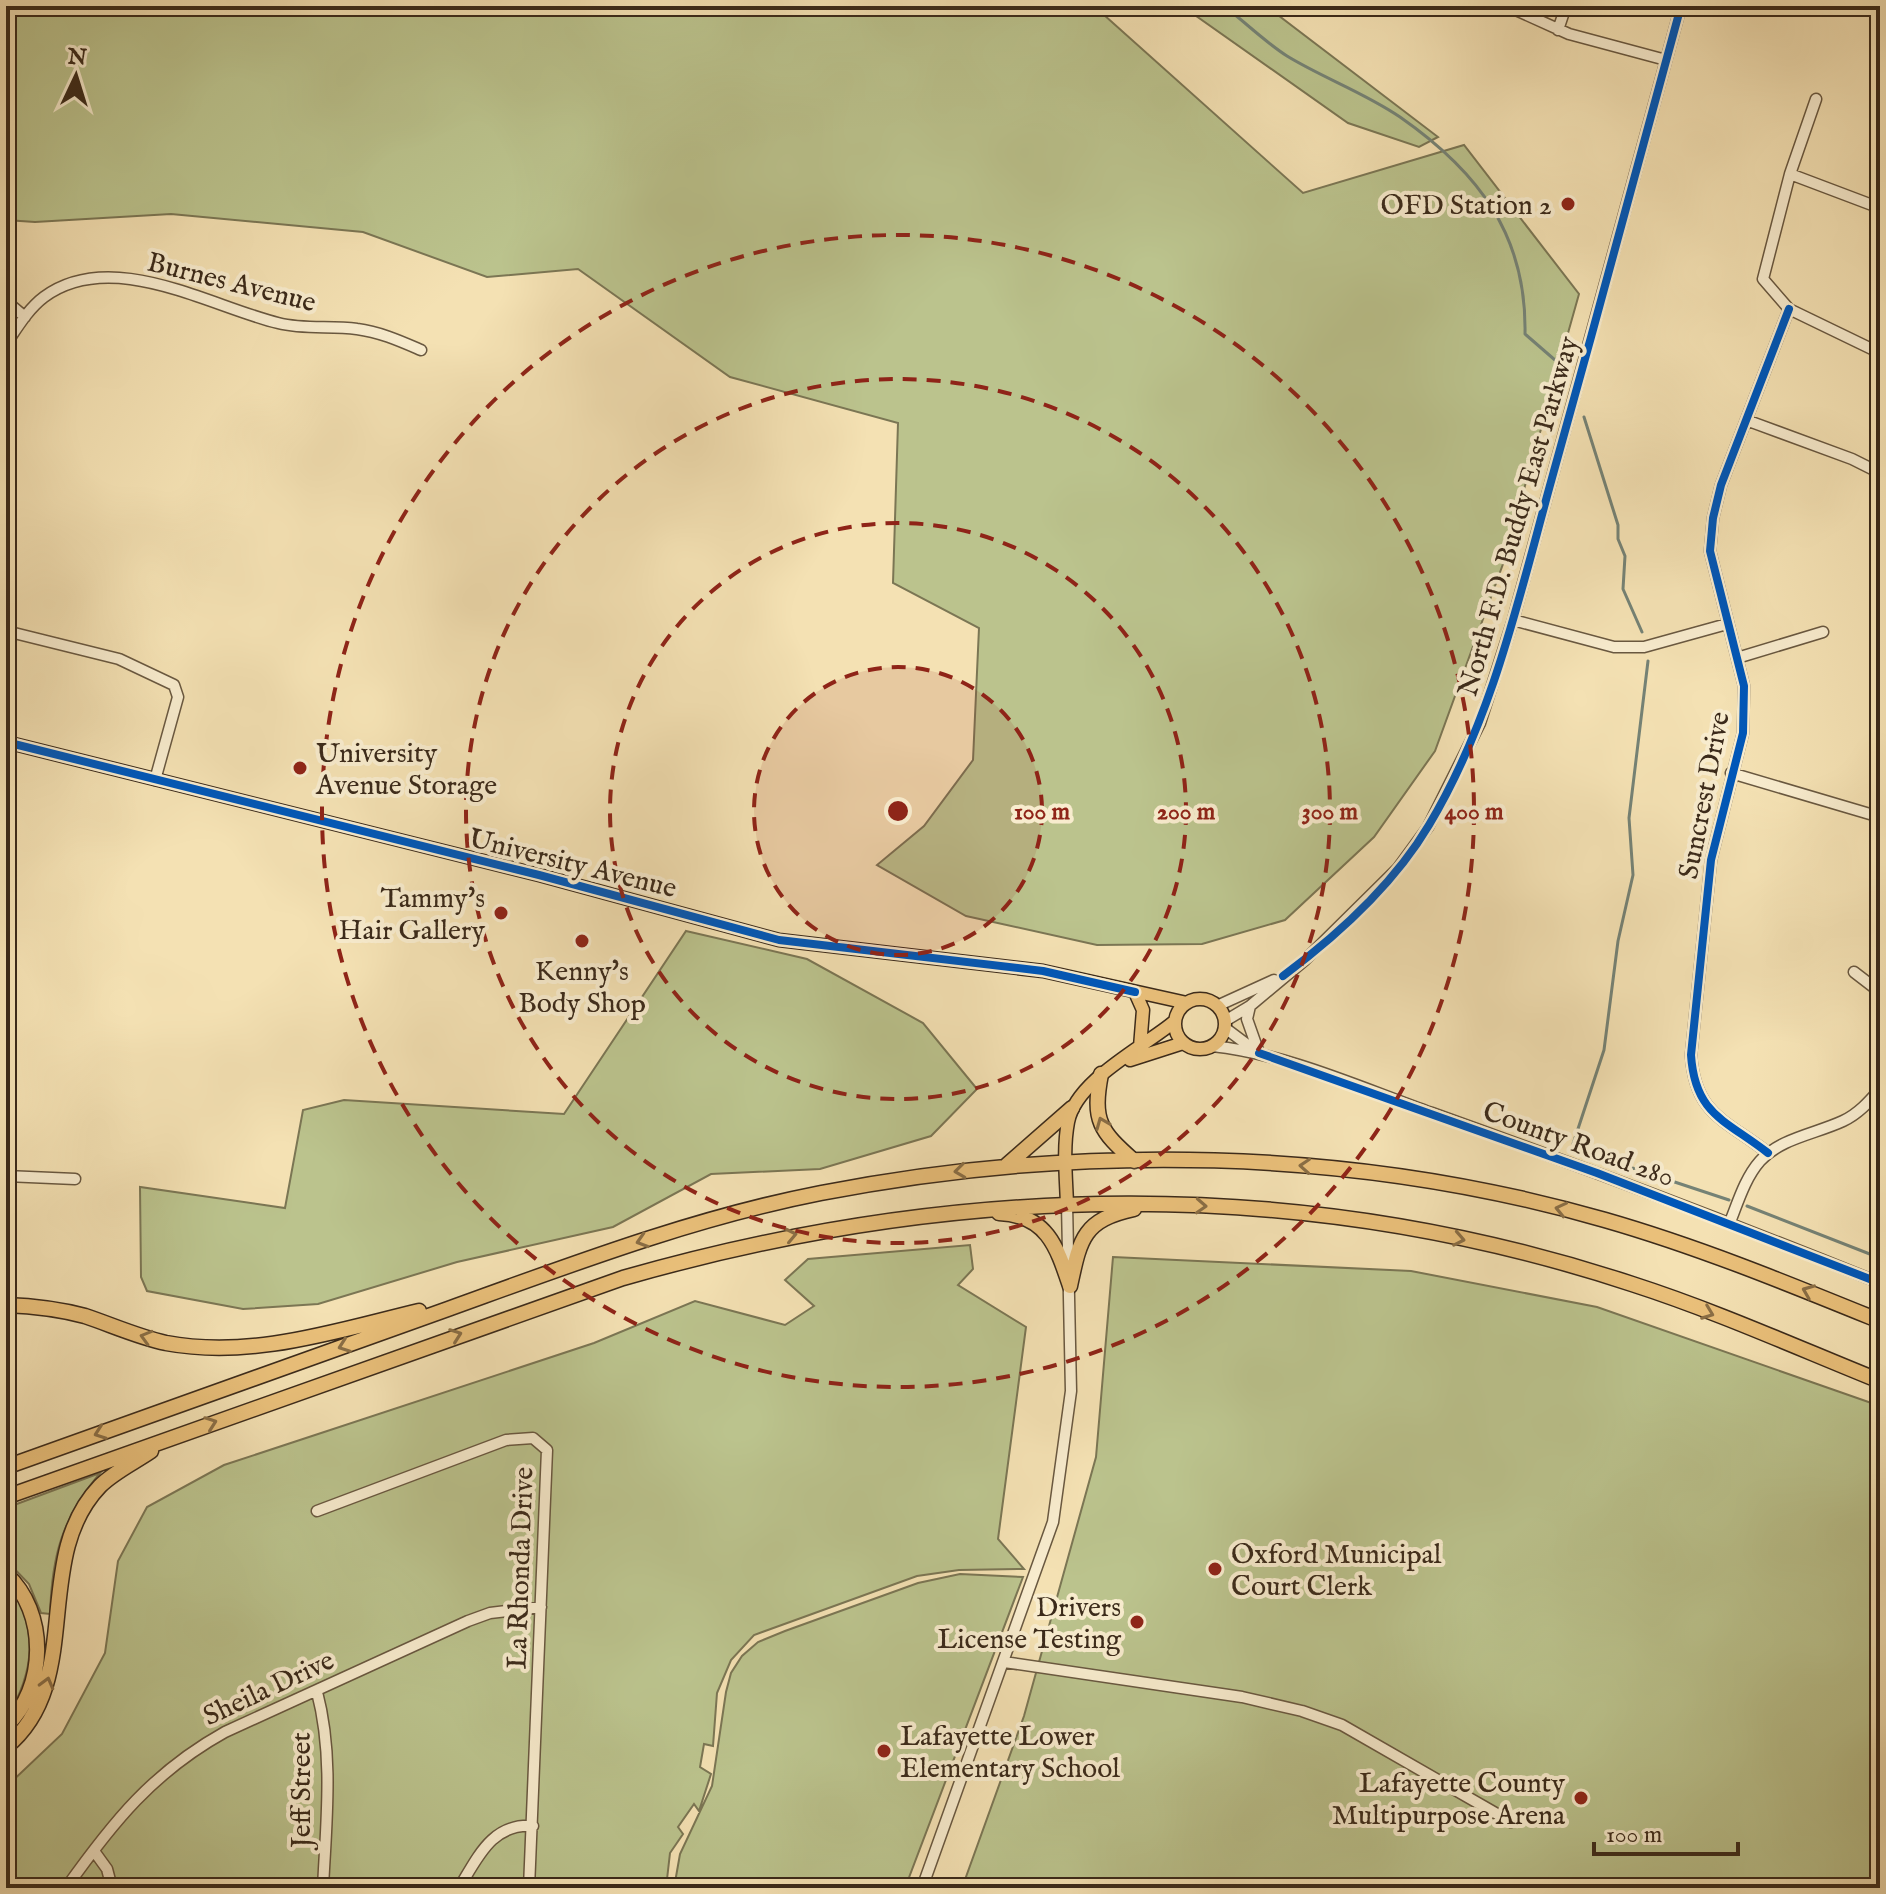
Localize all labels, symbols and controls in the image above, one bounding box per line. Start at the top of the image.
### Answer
north arrow [36,36,116,116]
text: N [66,43,88,73]
place label: OFD Station 2 [1381,189,1552,224]
marker: OFD Station 2 [1559,195,1577,213]
street label: Burnes Avenue [143,246,320,321]
street label: North F.D. Buddy East Parkway [1451,333,1588,701]
street label: Suncrest Drive [1672,709,1739,882]
place label: University Avenue Storage [315,737,497,804]
marker: University Avenue Storage [291,759,309,777]
centre of rings [884,797,912,825]
text: 100 m [1014,797,1071,828]
text: 200 m [1157,797,1216,828]
text: 300 m [1302,797,1359,828]
text: 400 m [1444,797,1504,828]
street label: University Avenue [465,822,680,907]
place label: Tammy's Hair Gallery [338,882,485,949]
marker: Tammy's Hair Gallery [492,904,510,922]
marker: Kenny's Body Shop [573,932,591,950]
place label: Kenny's Body Shop [518,955,646,1022]
street label: County Road 280 [1478,1095,1679,1196]
one-way arrow [1095,1117,1112,1131]
one-way arrow [1298,1158,1311,1175]
one-way arrow [953,1162,967,1179]
one-way arrow [1195,1197,1208,1214]
one-way arrow [1555,1202,1569,1219]
one-way arrow [784,1227,798,1244]
one-way arrow [1452,1229,1466,1246]
one-way arrow [636,1231,650,1247]
one-way arrow [1802,1284,1816,1301]
one-way arrow [1700,1303,1714,1320]
one-way arrow [448,1328,462,1345]
one-way arrow [140,1330,154,1346]
one-way arrow [338,1336,352,1352]
one-way arrow [203,1416,217,1433]
one-way arrow [93,1424,107,1440]
street label: La Rhonda Drive [500,1466,543,1670]
place label: Oxford Municipal Court Clerk [1231,1538,1442,1605]
marker: Oxford Municipal Court Clerk [1206,1560,1224,1578]
place label: Drivers License Testing [937,1591,1122,1658]
marker: Drivers License Testing [1128,1613,1146,1631]
street label: Sheila Drive [198,1644,340,1735]
one-way arrow [38,1676,54,1690]
place label: Lafayette Lower Elementary School [900,1720,1120,1787]
street label: Jeff Street [285,1732,320,1851]
marker: Lafayette Lower Elementary School [875,1742,893,1760]
place label: Lafayette County Multipurpose Arena [1332,1767,1566,1834]
marker: Lafayette County Multipurpose Arena [1572,1789,1590,1807]
scale bar [1594,1806,1738,1856]
text: 100 m [1606,1820,1662,1851]

